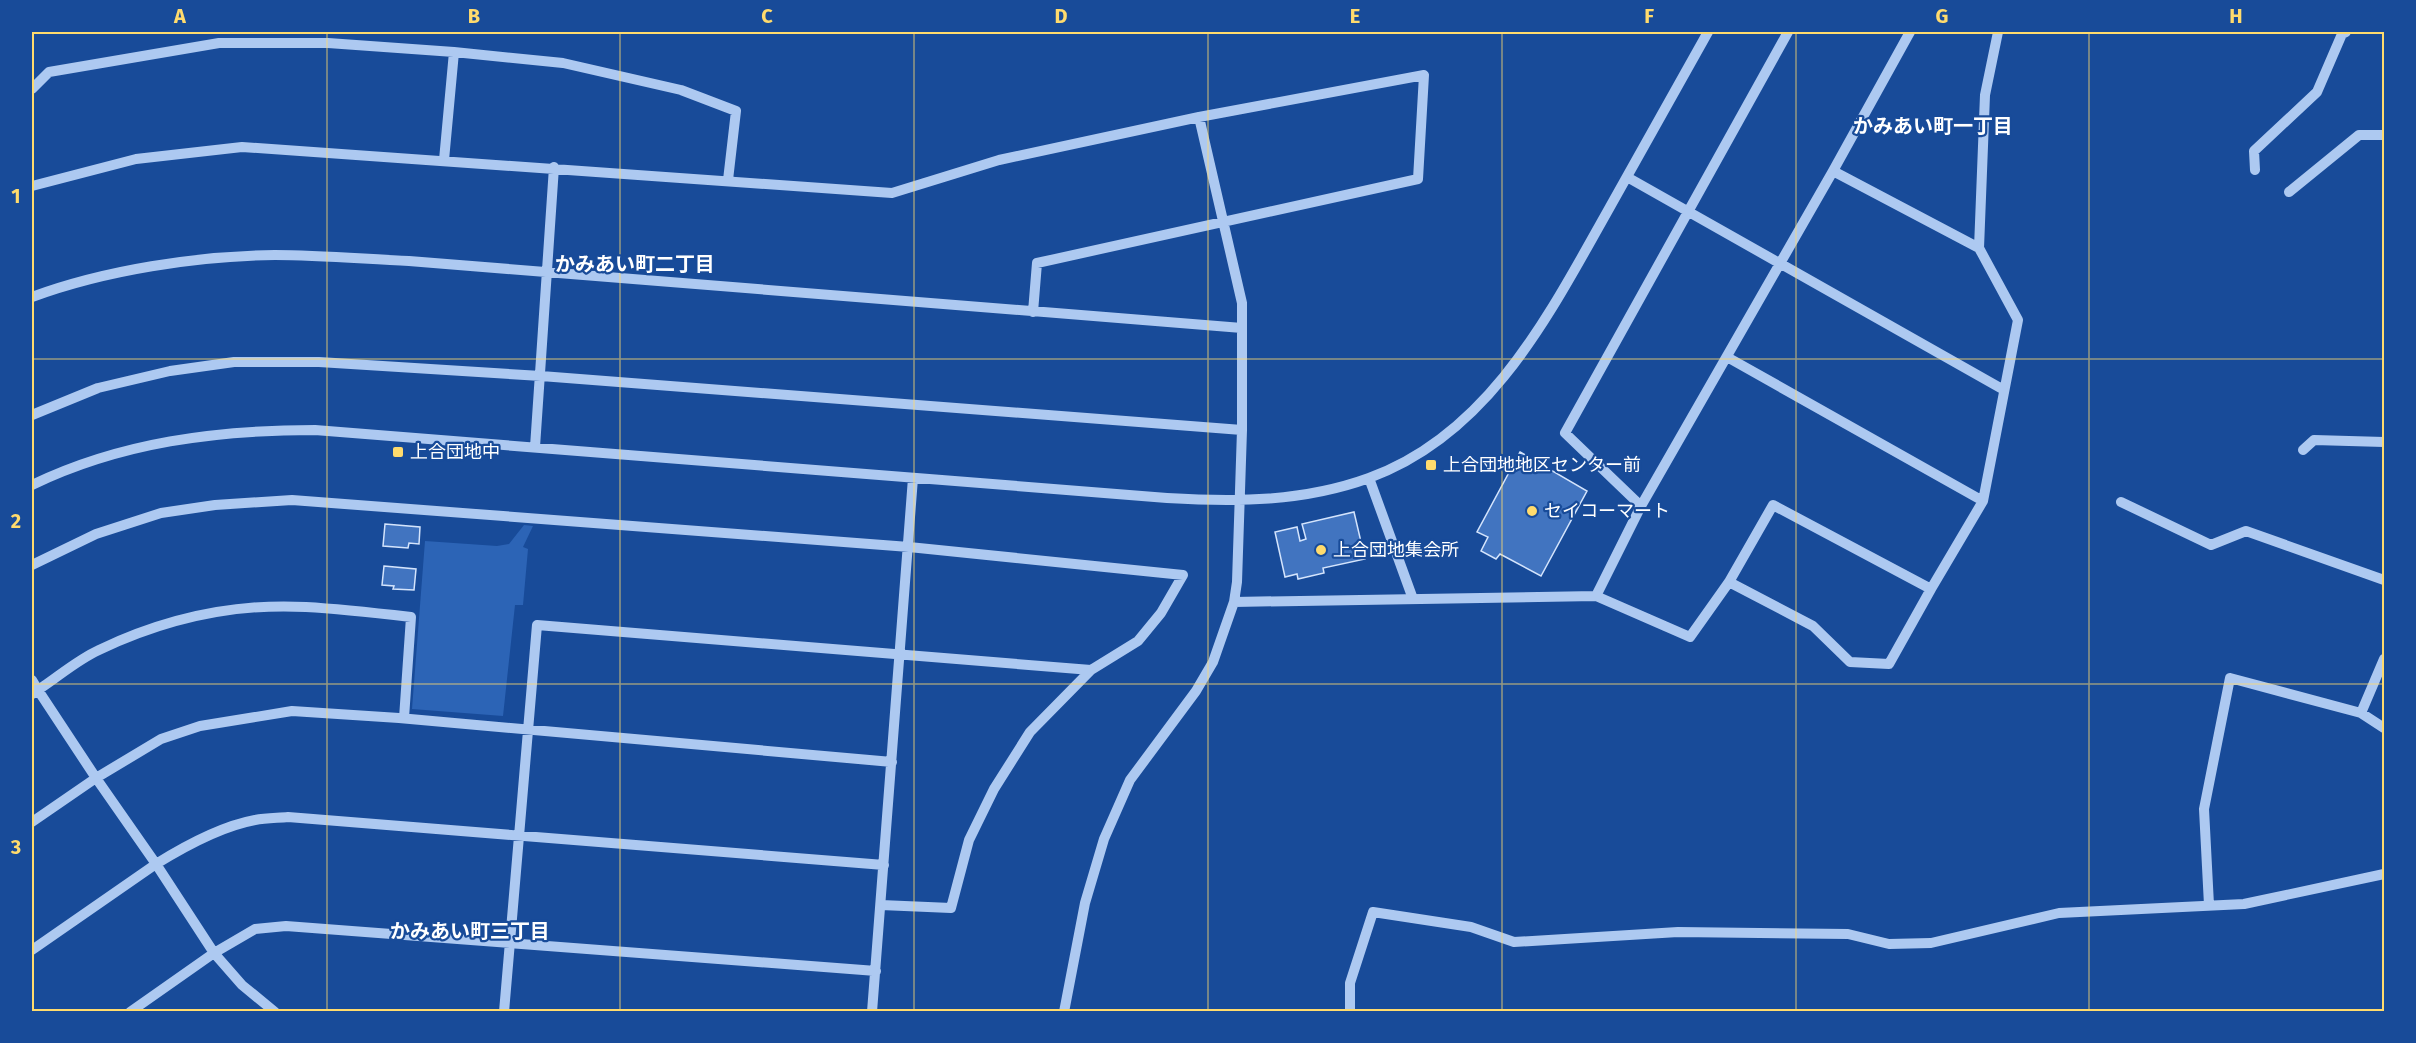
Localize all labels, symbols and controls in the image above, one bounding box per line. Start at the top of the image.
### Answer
text: A [173,4,187,28]
text: B [468,4,480,28]
text: C [761,4,773,28]
text: D [1054,4,1068,28]
text: E [1350,4,1360,28]
text: F [1644,4,1654,28]
text: G [1936,4,1948,28]
text: H [2229,4,2243,28]
district label: かみあい町一丁目 [1853,114,2013,138]
text: 1 [11,184,21,208]
district label: かみあい町二丁目 [555,252,715,276]
place label: 上合団地中 [410,441,500,463]
marker: 上合団地中 [391,445,405,459]
place label: 上合団地地区センター前 [1443,454,1641,476]
marker: 上合団地地区センター前 [1424,458,1438,472]
place label: セイコーマート [1544,500,1670,522]
marker: セイコーマート [1525,504,1539,518]
text: 2 [11,509,21,533]
place label: 上合団地集会所 [1333,539,1459,561]
marker: 上合団地集会所 [1314,543,1328,557]
text: 3 [10,835,21,859]
district label: かみあい町三丁目 [390,919,550,943]

